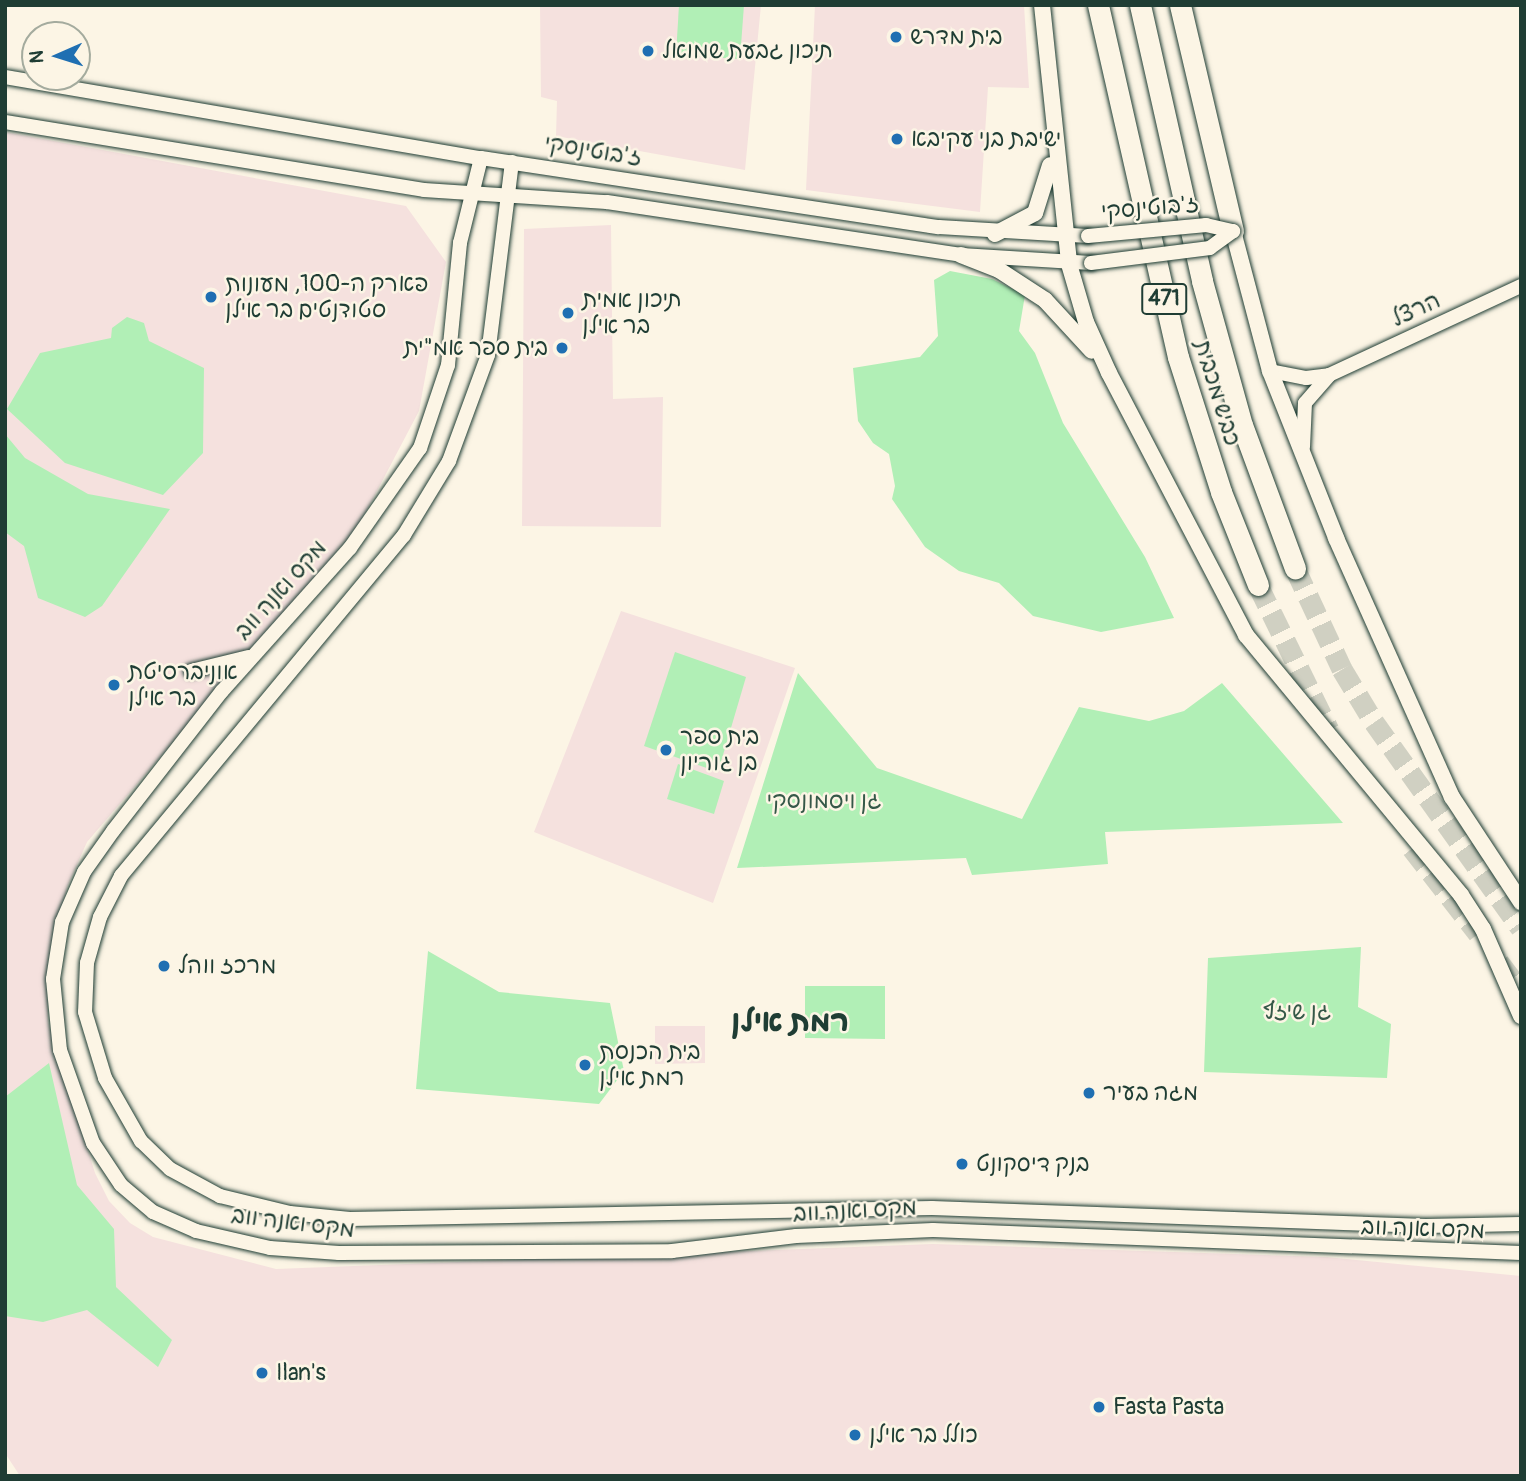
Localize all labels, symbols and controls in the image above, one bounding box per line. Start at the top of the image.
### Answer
north arrow [21,21,91,91]
place label: בית מדרש [910,23,1003,51]
marker: בית מדרש [888,29,904,45]
place label: תיכון גבעת שמואל [662,37,833,65]
marker: תיכון גבעת שמואל [640,43,656,59]
text: N [25,50,49,64]
place label: ישיבת בני עקיבא [911,125,1061,153]
street label: ז'בוטינסקי [542,130,644,172]
marker: ישיבת בני עקיבא [889,131,905,147]
street label: ז'בוטינסקי [1100,190,1200,226]
place label: פארק ה-100, מעונות סטודנטים בר אילן [225,270,428,324]
road number: 471 [1141,282,1187,316]
place label: תיכון אמית בר אילן [582,286,682,340]
street label: הרצל [1387,287,1445,333]
marker: פארק ה-100, מעונות סטודנטים בר אילן [203,289,219,305]
marker: תיכון אמית בר אילן [560,305,576,321]
place label: בית ספר אמ"ית [404,334,548,362]
street label: כביש מכבית [1188,337,1246,449]
marker: בית ספר אמ"ית [554,340,570,356]
street label: מקס ואנה ווב [229,535,333,645]
place label: אוניברסיטת בר אילן [128,658,238,712]
marker: אוניברסיטת בר אילן [106,677,122,693]
place label: בית ספר בן גוריון [680,723,759,777]
marker: בית ספר בן גוריון [658,742,674,758]
park label: גן ויסמונסקי [767,787,881,815]
place label: מרכז ווהל [178,952,276,980]
marker: מרכז ווהל [156,958,172,974]
park label: גן שיזף [1263,998,1331,1026]
district label: רמת אילן [731,1004,849,1040]
place label: בית הכנסת רמת אילן [599,1038,700,1092]
marker: בית הכנסת רמת אילן [577,1057,593,1073]
place label: מגה בעיר [1103,1079,1198,1107]
marker: מגה בעיר [1081,1085,1097,1101]
place label: בנק דיסקונט [976,1150,1090,1178]
marker: בנק דיסקונט [954,1156,970,1172]
street label: מקס ואנה ווב [792,1194,918,1228]
street label: מקס ואנה ווב [230,1202,356,1244]
street label: מקס ואנה ווב [1361,1213,1485,1245]
place label: Ilan's [276,1359,326,1387]
marker: Ilan's [254,1365,270,1381]
place label: Fasta Pasta [1113,1393,1224,1421]
marker: Fasta Pasta [1091,1399,1107,1415]
place label: כולל בר אילן [869,1421,978,1449]
marker: כולל בר אילן [847,1427,863,1443]

